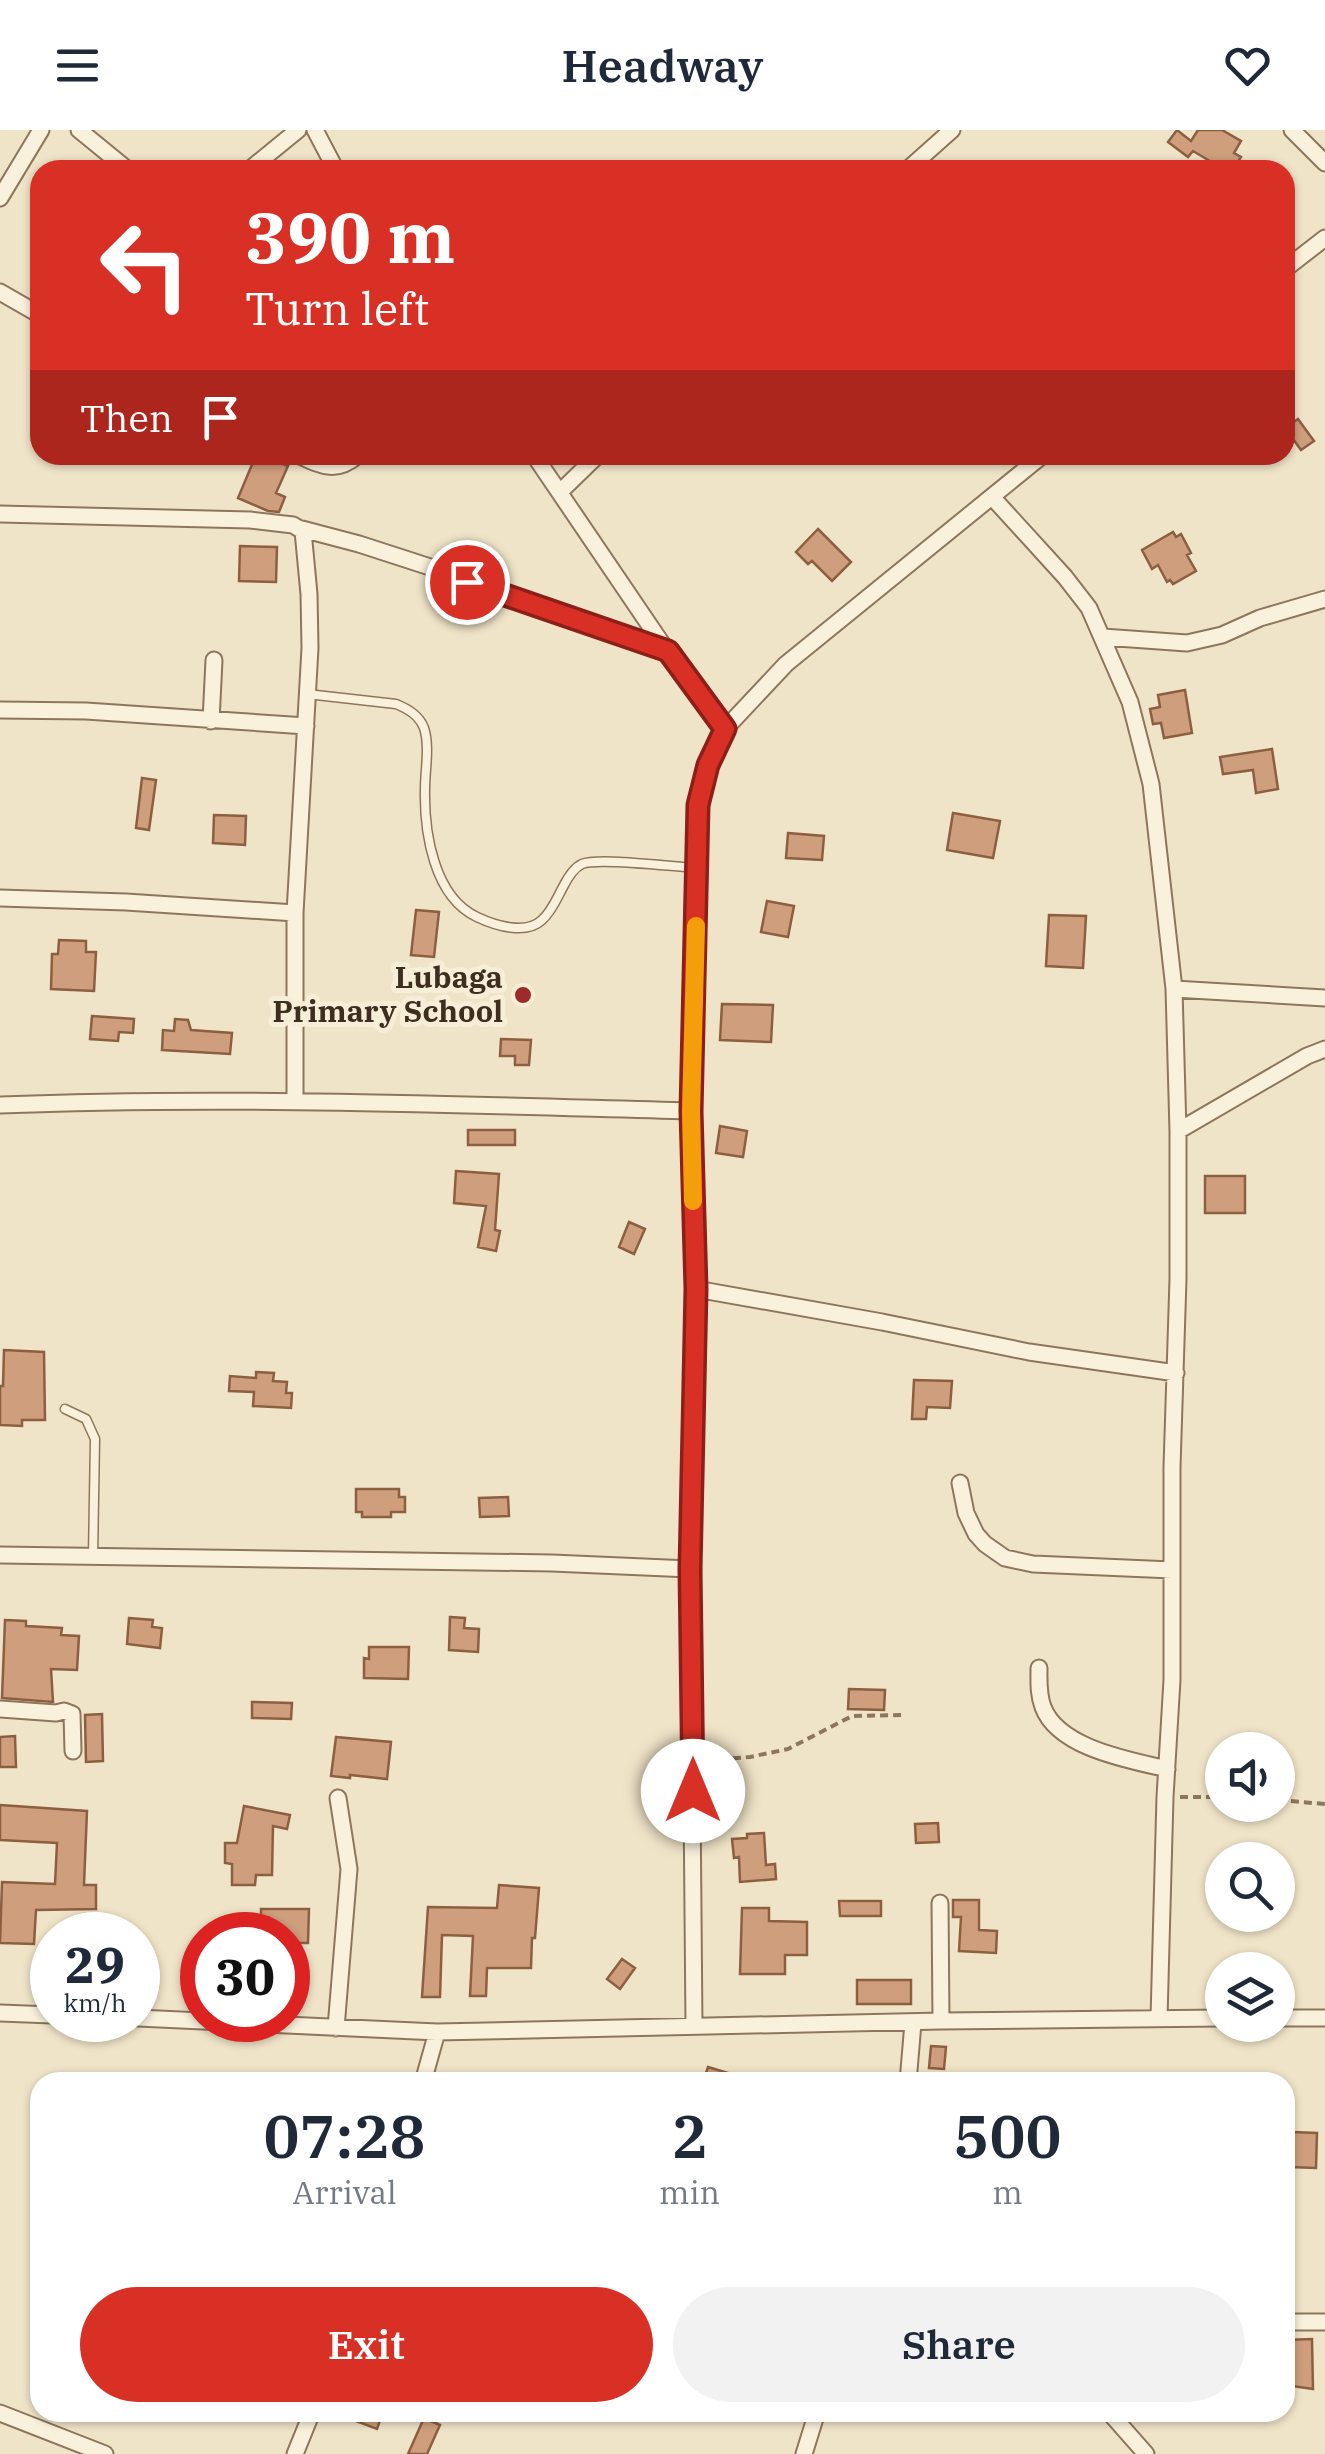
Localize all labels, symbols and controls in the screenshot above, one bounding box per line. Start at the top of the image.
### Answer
text: Headway [562,36,763,94]
icon: menu [50,38,105,93]
icon: heart [1220,38,1275,93]
text: 390 m [245,191,455,282]
icon: left [80,200,210,330]
text: Turn left [245,279,429,337]
icon: arrive [193,390,248,445]
text: Then [80,393,173,442]
pin [425,540,510,625]
icon: arrive [440,555,495,610]
place label: Lubaga Primary School [273,957,503,1030]
marker: Lubaga Primary School [512,984,534,1006]
map controls [1205,1732,1295,2042]
button: sound [1205,1732,1295,1822]
position arrow [641,1739,745,1843]
button: search [1205,1842,1295,1932]
speed limit sign: 30 [180,1912,310,2042]
text: 29 [65,1932,125,1997]
button: layers [1205,1952,1295,2042]
text: km/h [63,1986,127,2019]
text: 07:28 [264,2096,425,2175]
text: 2 [671,2096,707,2175]
text: 500 [953,2096,1061,2175]
text: Arrival [292,2171,397,2213]
text: min [659,2171,720,2213]
text: m [992,2171,1023,2213]
button: Exit [80,2287,653,2402]
button: Share [673,2287,1245,2402]

